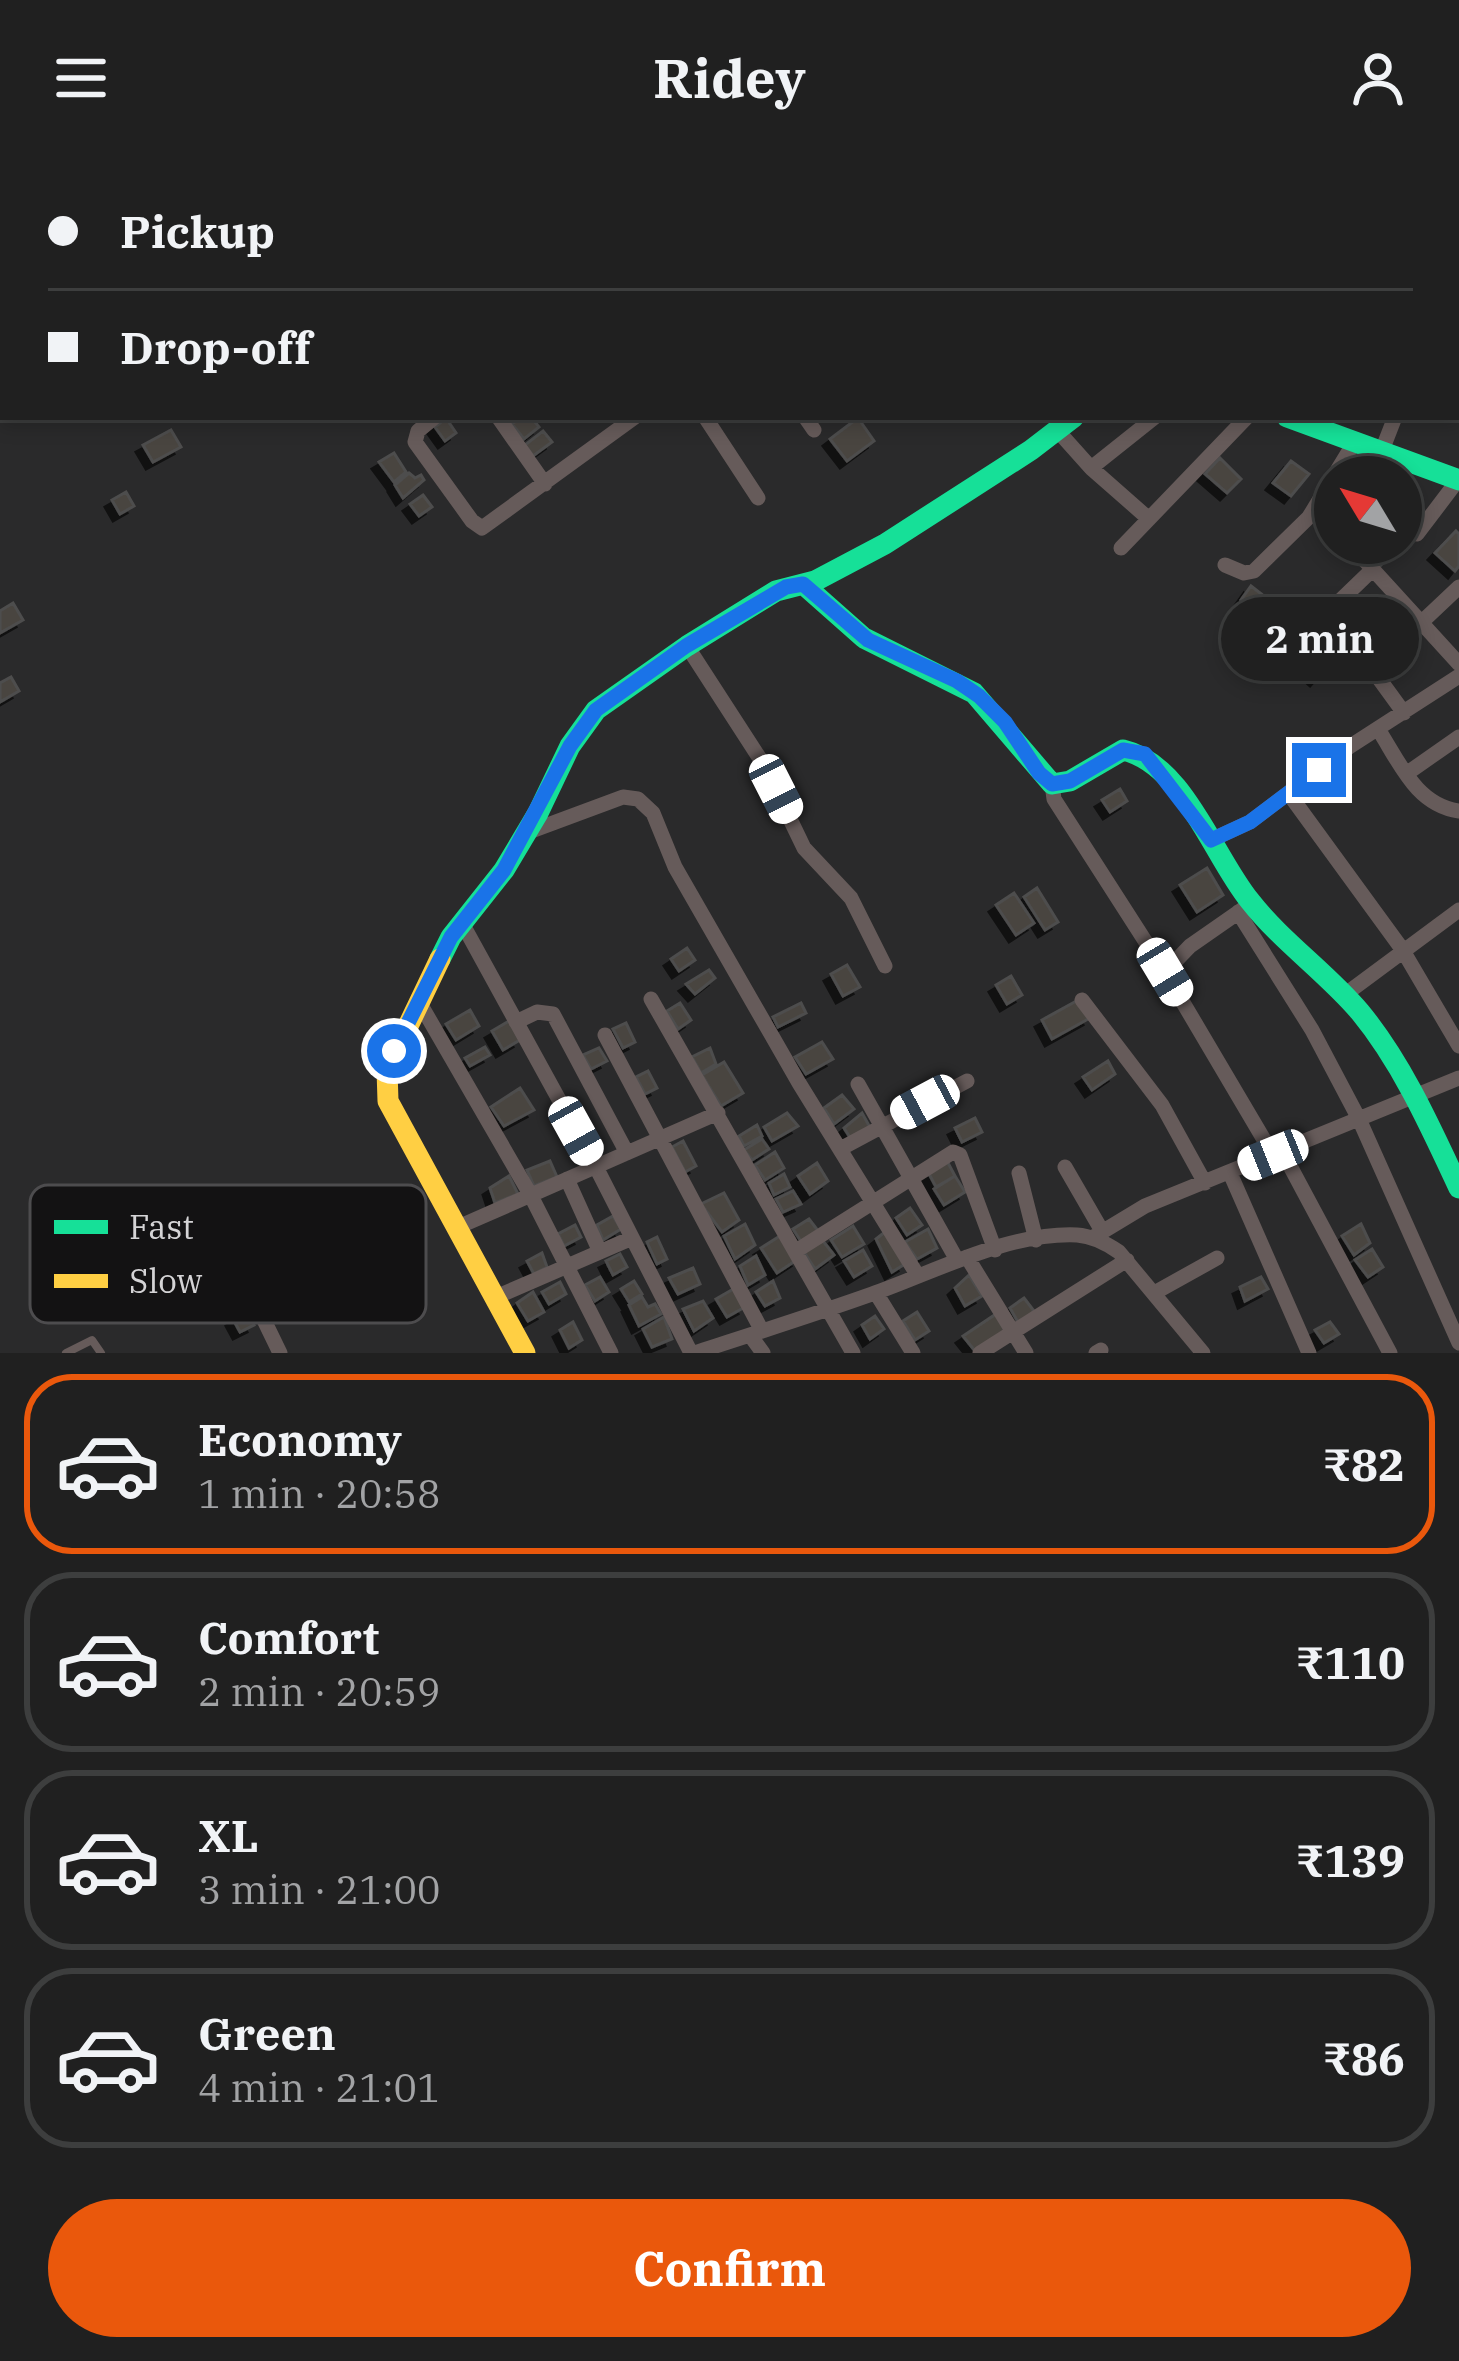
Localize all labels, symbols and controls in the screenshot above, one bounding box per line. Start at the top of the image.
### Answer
text: Ridey [653,43,806,113]
icon: menu [48,45,114,111]
icon: person [1345,45,1411,111]
text: Pickup [120,202,275,260]
text: Drop-off [120,318,311,376]
north arrow [1314,456,1422,564]
map controls [1314,456,1422,564]
callout: 2 min [1220,596,1418,680]
text: 2 min [1265,613,1375,664]
route end [1292,743,1346,797]
car [744,749,808,829]
car [1131,932,1199,1012]
route start [367,1024,421,1078]
car [885,1069,965,1135]
car [543,1091,609,1171]
car [1233,1125,1313,1185]
legend [30,1185,426,1323]
text: Fast [129,1205,194,1248]
text: Slow [129,1259,203,1302]
icon: car [54,1410,162,1518]
text: Economy [198,1410,402,1468]
text: ₹82 [1322,1435,1405,1493]
text: 1 min · 20:58 [198,1468,440,1519]
icon: car [54,1608,162,1716]
text: Comfort [198,1608,379,1666]
text: ₹110 [1295,1633,1405,1691]
text: 2 min · 20:59 [198,1666,440,1717]
icon: car [54,1806,162,1914]
text: XL [198,1806,259,1864]
text: ₹139 [1295,1831,1405,1889]
text: 3 min · 21:00 [198,1864,440,1915]
icon: car [54,2004,162,2112]
text: Green [198,2004,336,2062]
text: ₹86 [1322,2029,1405,2087]
text: 4 min · 21:01 [198,2062,440,2113]
button: Confirm [48,2199,1411,2337]

